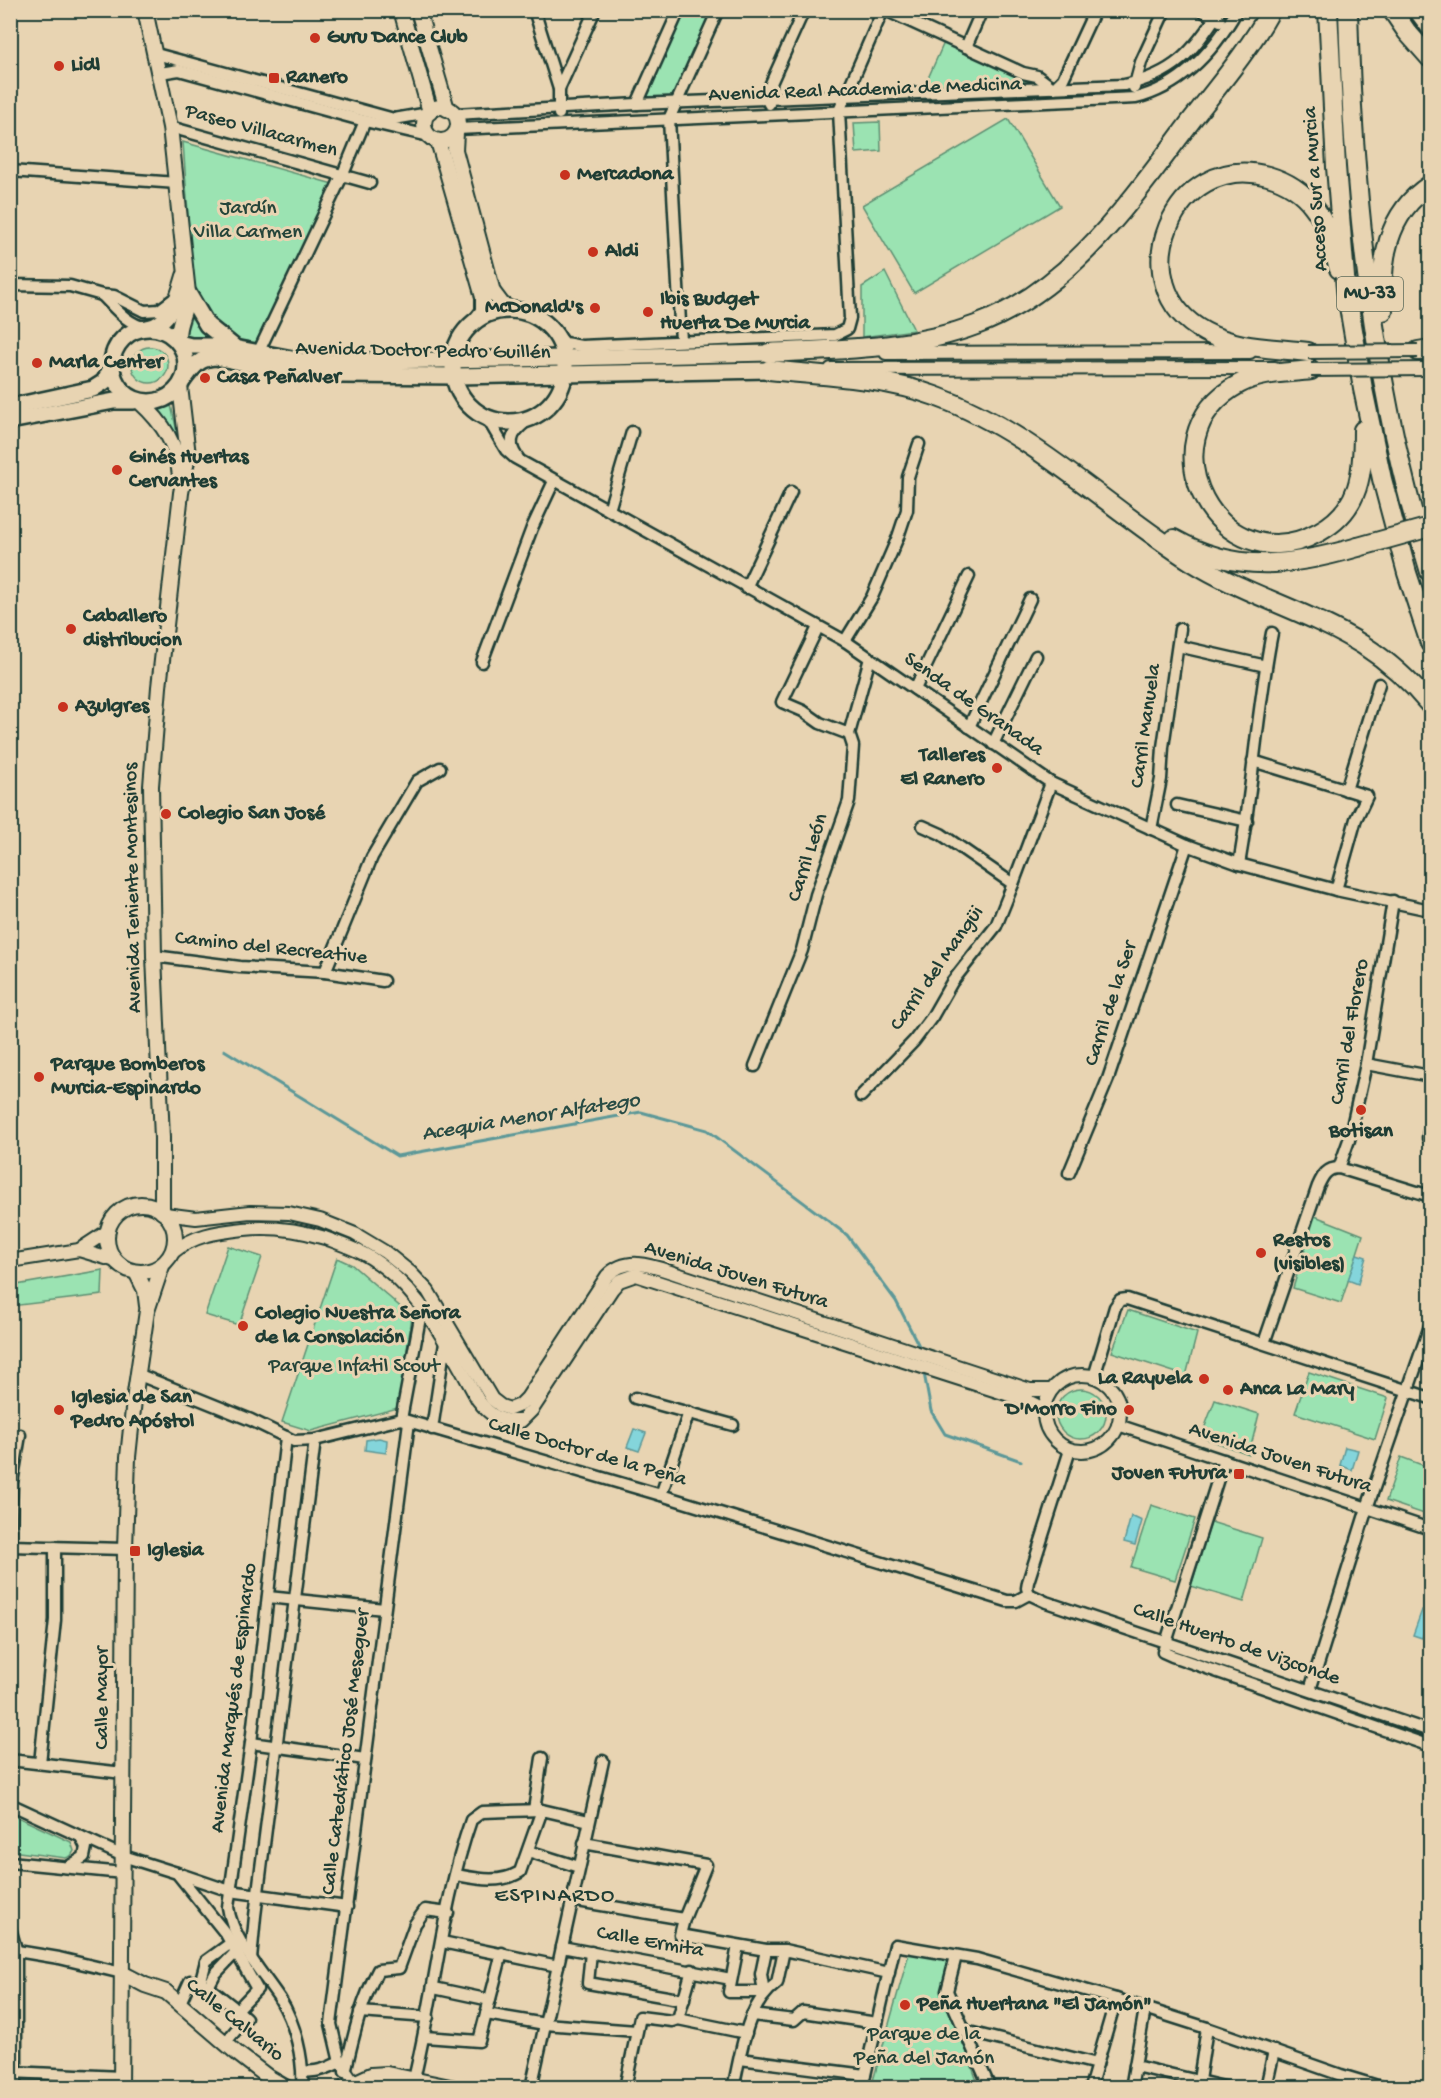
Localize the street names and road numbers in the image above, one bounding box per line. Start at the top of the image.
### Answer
street label: Avenida Real Academia de Medicina [708,73,1023,109]
street label: Paseo Villacarmen [181,99,340,164]
street label: Acceso Sur a Murcia [1299,105,1335,272]
road number: MU-33 [1337,277,1403,311]
street label: Avenida Doctor Pedro Guillén [295,337,551,367]
street label: Senda de Granada [898,647,1049,763]
street label: Carril Manuela [1126,661,1168,790]
street label: Avenida Teniente Montesinos [119,761,149,1013]
street label: Carril León [783,811,835,905]
street label: Carril del Mangüi [885,901,991,1037]
street label: Camino del Recreative [174,926,370,972]
street label: Carril de la Ser [1080,937,1144,1069]
street label: Carril del Florero [1326,957,1376,1107]
street label: Avenida Joven Futura [641,1236,832,1316]
street label: Calle Doctor de la Peña [485,1413,690,1494]
street label: Avenida Joven Futura [1185,1418,1376,1501]
street label: Avenida Marqués de Espinardo [206,1562,264,1834]
street label: Calle Huerto de Vizconde [1129,1598,1344,1693]
street label: Calle Catedrático José Meseguer [317,1606,377,1896]
street label: Calle Mayor [91,1645,116,1750]
street label: Calle Ermita [594,1921,707,1965]
street label: Calle Calvario [180,1974,288,2068]

